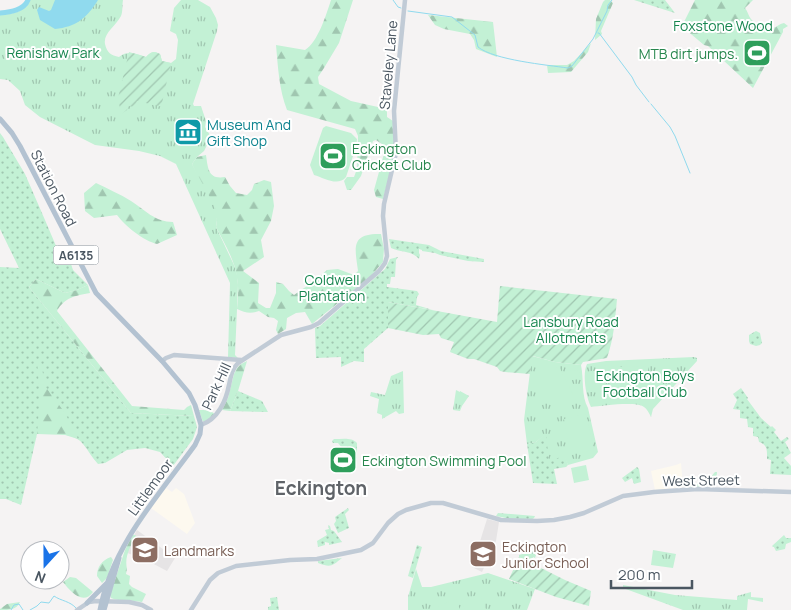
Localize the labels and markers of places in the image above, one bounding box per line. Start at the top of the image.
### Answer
sports icon: MTB dirt jumps. [742,38,772,68]
place label: MTB dirt jumps. [639,44,738,63]
place label: Museum And Gift Shop [207,115,291,150]
museum icon: Museum And Gift Shop [173,117,203,147]
place label: Eckington Cricket Club [352,139,431,174]
sports icon: Eckington Cricket Club [318,141,348,171]
sports icon: Eckington Swimming Pool [328,445,358,475]
place label: Eckington Swimming Pool [362,451,527,470]
school or university icon: Landmarks [130,535,160,565]
place label: Eckington Junior School [502,537,589,572]
school or university icon: Eckington Junior School [468,539,498,569]
place label: Landmarks [164,541,234,560]

